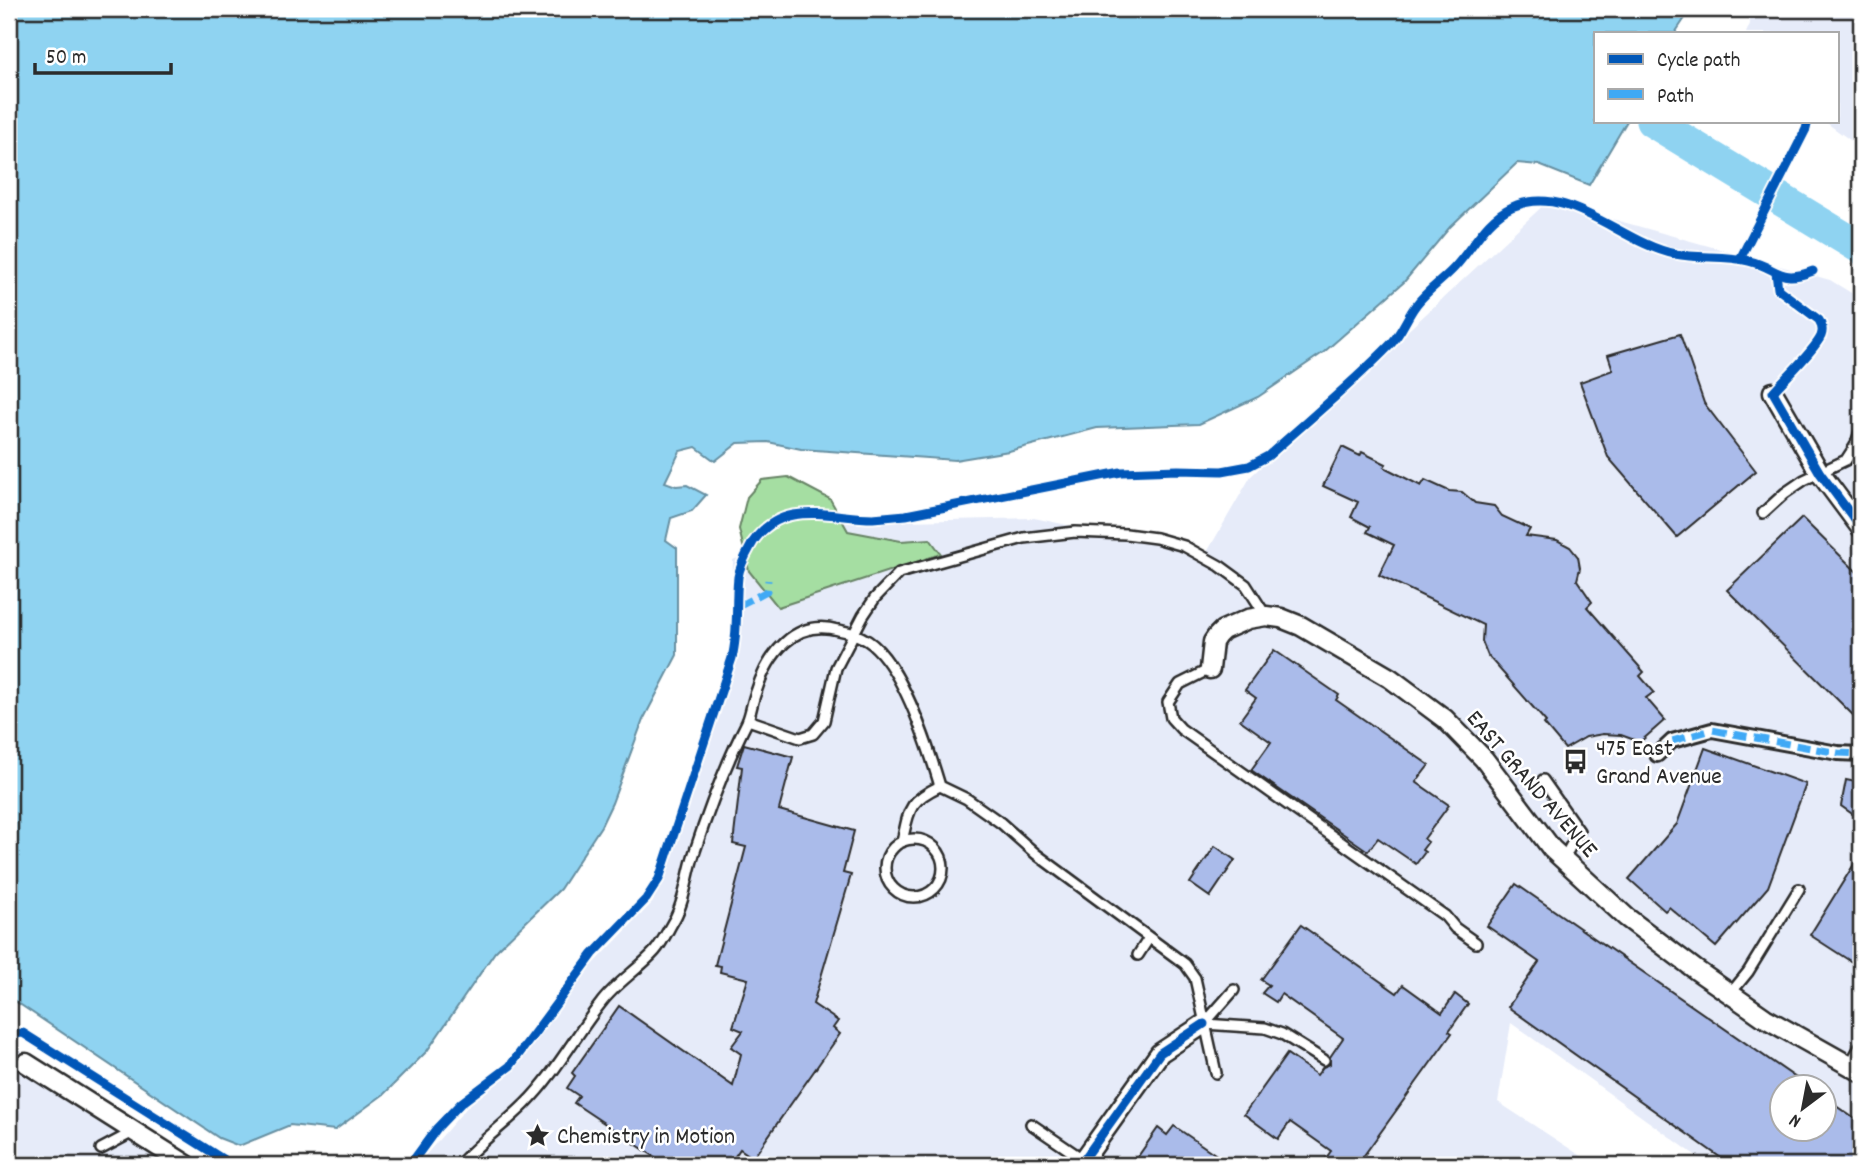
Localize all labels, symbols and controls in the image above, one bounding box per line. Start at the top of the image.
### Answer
scale bar [35,32,172,76]
legend [1594,32,1839,122]
text: 50 m [46,44,86,74]
text: Cycle path [1657,47,1740,77]
text: Path [1657,83,1694,113]
street label: EAST GRAND AVENUE [1457,704,1605,866]
place label: 475 East Grand Avenue [1596,733,1722,795]
bus stop icon: 475 East Grand Avenue [1562,747,1590,775]
north arrow [1769,1072,1839,1142]
text: N [1785,1106,1807,1133]
place icon: Chemistry in Motion [523,1121,551,1149]
place label: Chemistry in Motion [557,1121,735,1155]

